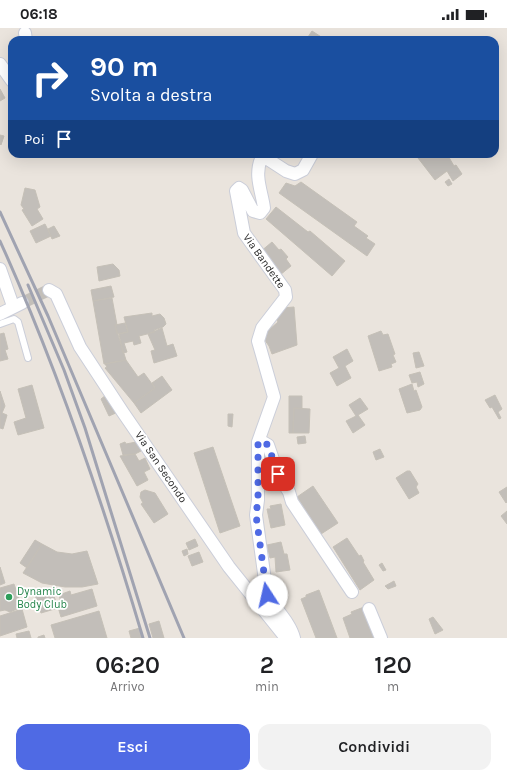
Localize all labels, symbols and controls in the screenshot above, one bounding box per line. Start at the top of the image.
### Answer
text: 06:18 [20,5,58,23]
text: 90 m [90,50,158,83]
icon: right [24,52,76,104]
text: Svolta a destra [90,84,213,106]
icon: arrive [53,128,75,150]
text: Poi [24,130,45,148]
street label: Via Bandette [240,231,288,291]
street label: Via San Secondo [132,429,190,505]
pin [261,457,295,491]
icon: arrive [267,463,289,485]
position arrow [246,574,288,616]
place label: Dynamic Body Club [17,585,67,611]
marker: Dynamic Body Club [4,592,14,602]
text: 06:20 [95,651,160,679]
text: 2 [260,651,274,679]
text: 120 [374,651,412,679]
text: Arrivo [110,679,145,694]
text: min [255,679,279,694]
text: m [387,679,399,694]
button: Esci [16,724,250,770]
button: Condividi [258,724,491,770]

